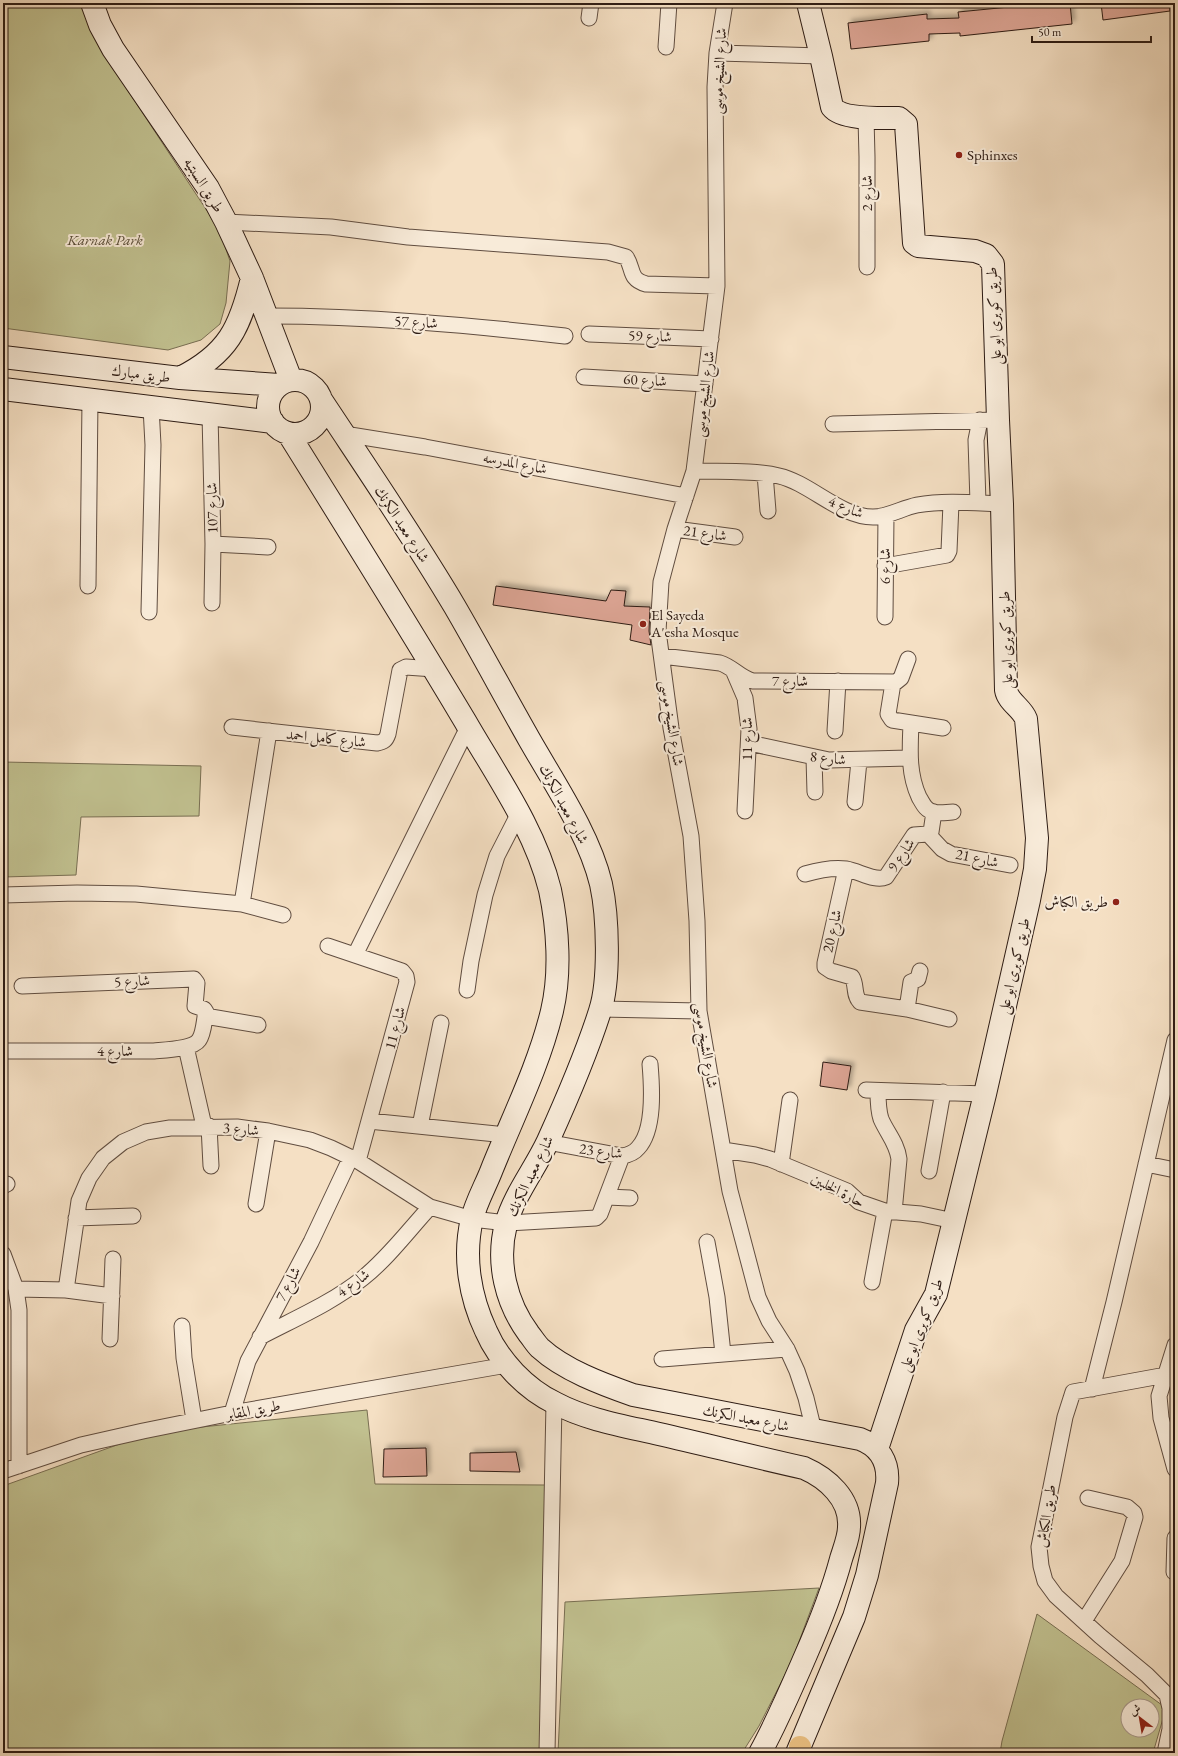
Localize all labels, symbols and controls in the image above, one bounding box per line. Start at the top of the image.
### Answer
scale bar [1032,18,1151,44]
text: 50 m [1038,24,1062,40]
street label: شارع الشيخ موسى [707,27,735,115]
place label: Sphinxes [967,145,1018,164]
marker: Sphinxes [954,150,964,160]
street label: طريق السبتيه [179,154,229,216]
street label: شارع 2 [857,175,880,211]
park label: Karnak Park [66,230,143,249]
street label: طريق كوبرى ابو على [981,266,1008,366]
street label: شارع 57 [394,311,438,336]
street label: شارع 59 [628,325,672,350]
street label: شارع الشيخ موسى [689,350,723,439]
street label: طريق مبارك [110,360,172,388]
street label: شارع 60 [623,369,667,394]
street label: شارع المدرسه [481,447,549,482]
street label: شارع 107 [202,482,225,533]
street label: شارع معبد الكرنك [367,482,434,568]
street label: شارع 4 [824,491,867,526]
street label: شارع 21 [682,520,728,549]
street label: شارع 6 [875,548,898,584]
street label: طريق كوبرى ابو على [994,590,1019,690]
place label: El Sayeda A'esha Mosque [650,605,739,641]
marker: El Sayeda A'esha Mosque [638,619,648,629]
street label: شارع 7 [772,671,808,694]
street label: شارع الشيخ موسى [651,679,689,768]
street label: شارع 11 [737,717,760,761]
street label: شارع كامل احمد [285,724,367,755]
street label: شارع 8 [809,746,847,773]
street label: شارع معبد الكرنك [532,761,593,849]
street label: شارع 9 [883,834,922,877]
street label: شارع 21 [953,844,1000,875]
place label: طريق الكباش [1045,892,1108,912]
marker: طريق الكباش [1111,897,1121,907]
street label: شارع 20 [817,908,850,955]
street label: طريق كوبرى ابو على [993,916,1036,1016]
street label: شارع 5 [113,970,151,995]
street label: شارع الشيخ موسى [685,1001,723,1090]
street label: شارع 11 [380,1004,413,1052]
street label: شارع 4 [97,1041,133,1064]
street label: شارع 3 [222,1117,260,1144]
street label: شارع معبد الكرنك [502,1132,561,1221]
street label: شارع 23 [578,1138,624,1167]
street label: حارة الخلبين [808,1168,868,1211]
street label: شارع 7 [271,1263,308,1306]
street label: شارع 4 [332,1264,375,1304]
street label: طريق كوبرى ابو على [894,1275,949,1375]
street label: طريق المقابر [222,1395,282,1425]
street label: شارع معبد الكرنك [700,1400,791,1439]
street label: طريق الكباش [1031,1483,1061,1549]
north arrow [1120,1698,1160,1738]
text: ش [1127,1701,1143,1718]

